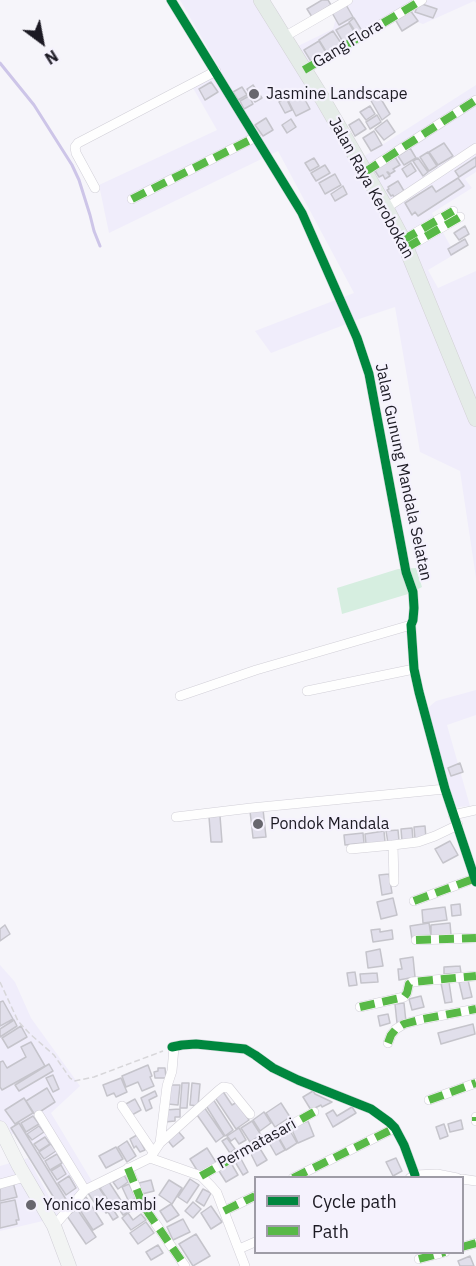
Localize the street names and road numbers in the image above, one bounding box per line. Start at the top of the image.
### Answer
street label: Gang Flora [310,16,386,72]
street label: Jalan Raya Kerobokan [324,114,418,262]
street label: Jalan Gunung Mandala Selatan [371,362,435,582]
street label: Permatasari [214,1115,300,1173]

